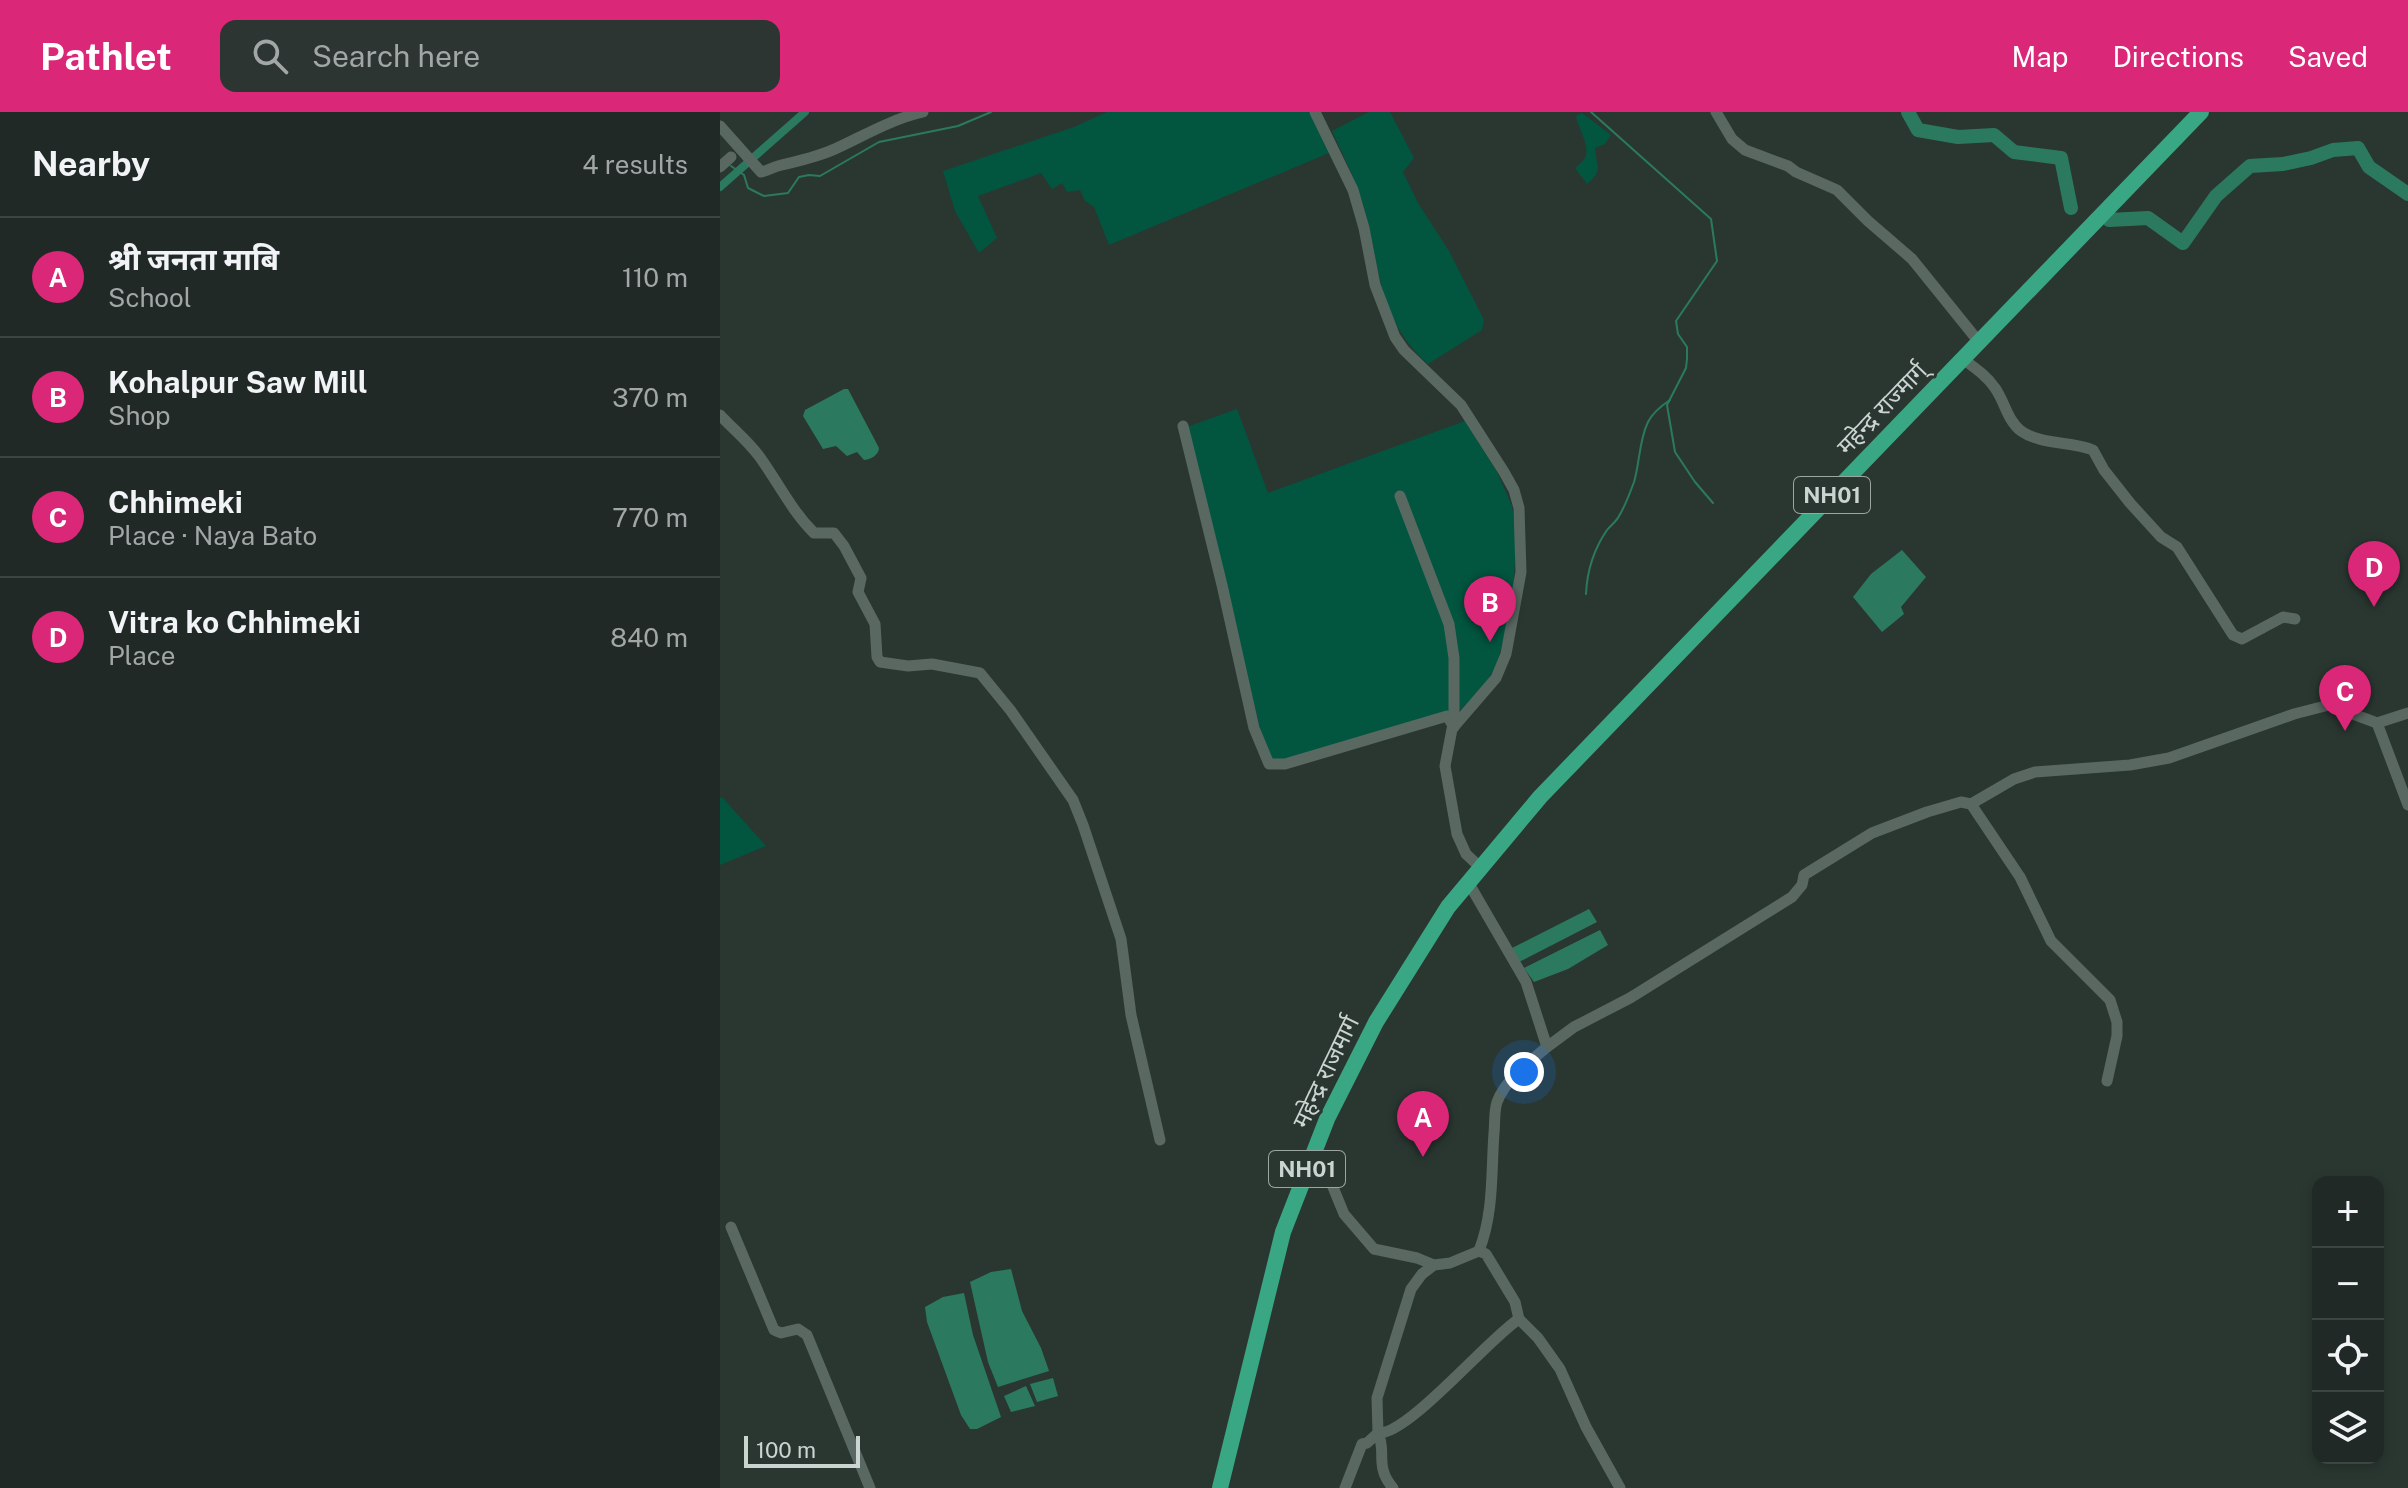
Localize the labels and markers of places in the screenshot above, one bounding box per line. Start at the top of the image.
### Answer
pin: D [2348,541,2400,607]
pin: B [1464,576,1516,642]
pin: C [2319,665,2371,731]
pin: A [1397,1091,1449,1157]

